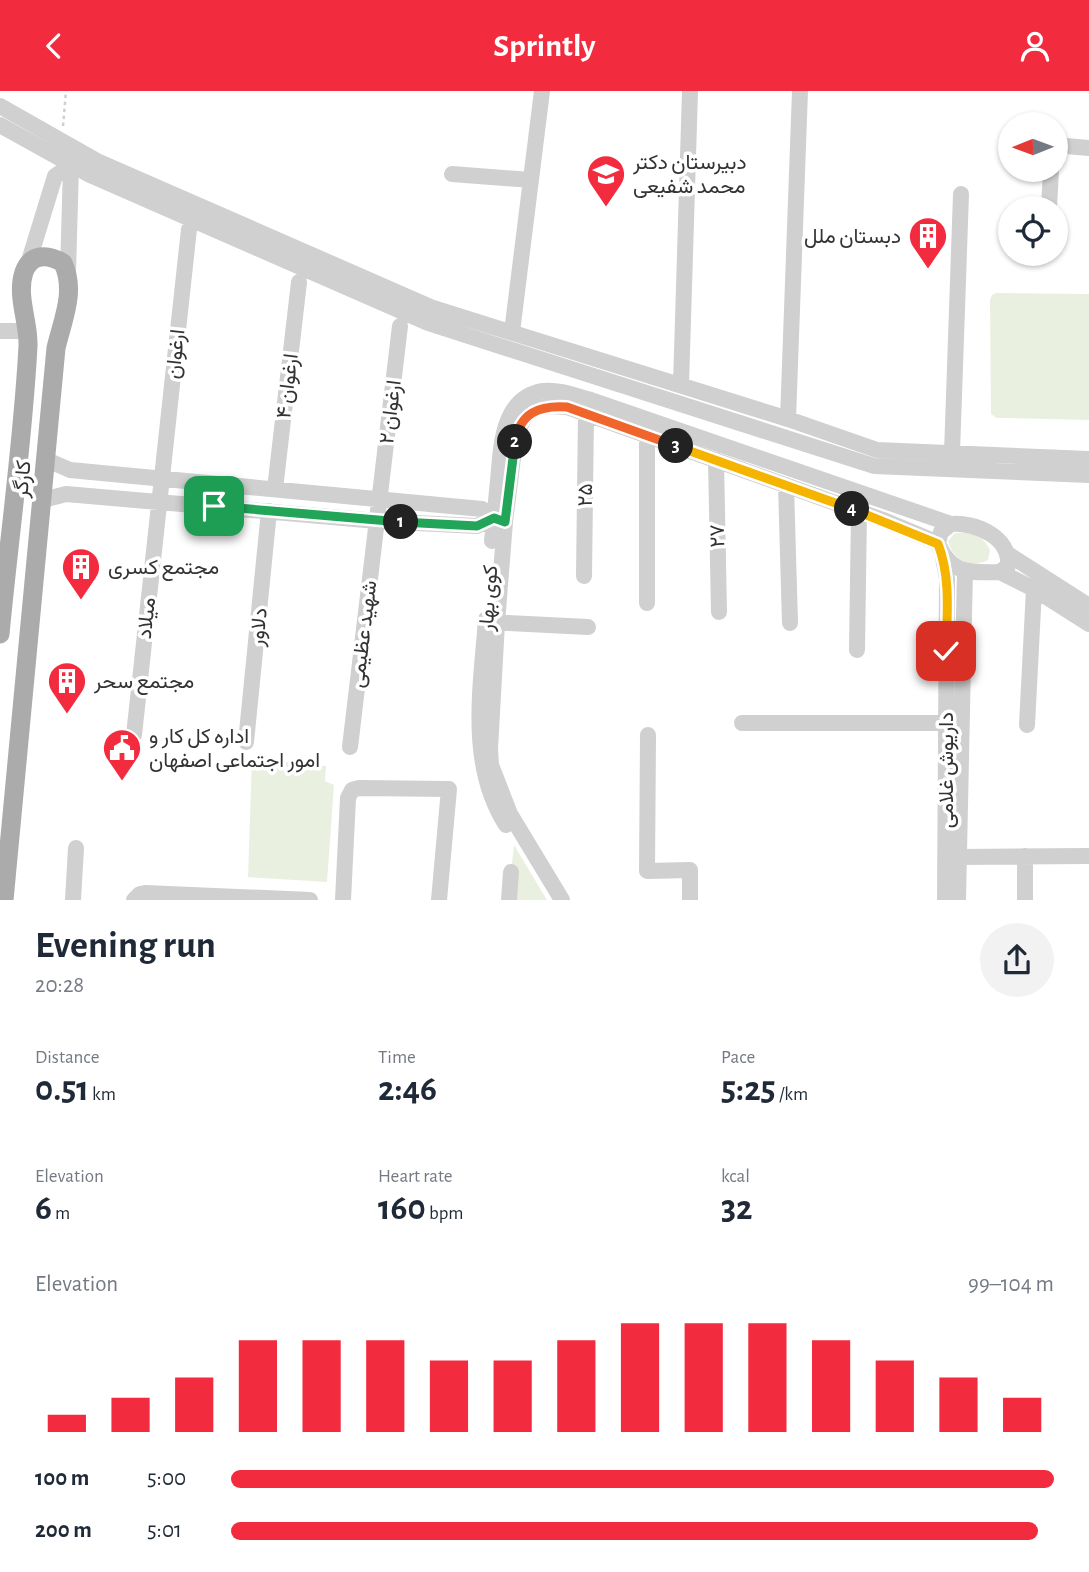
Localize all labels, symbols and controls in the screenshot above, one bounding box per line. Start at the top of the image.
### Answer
icon: back [35,27,73,65]
icon: person [1016,27,1054,65]
text: Sprintly [493,30,596,62]
north arrow [998,112,1068,182]
map controls [998,112,1068,266]
place label: دبیرستان دکتر محمد شفیعی [632,152,747,198]
school or university icon: دبیرستان دکتر محمد شفیعی [585,153,627,208]
button: locate [998,196,1068,266]
building icon: دبستان ملل [907,215,949,270]
place label: دبستان ملل [804,226,901,248]
street label: ارغوان [162,328,191,380]
street label: ارغوان ۴ [273,352,304,420]
street label: ارغوان ۲ [376,379,407,445]
pin: 2 [498,425,532,459]
pin: 3 [658,429,694,463]
text: 2 [510,432,519,451]
text: 3 [671,436,680,455]
street label: کارگر [10,459,37,500]
pin [184,476,244,536]
street label: ۲۵ [575,483,596,507]
icon: arrive [195,487,233,525]
pin: 4 [834,491,870,527]
text: 4 [847,499,856,518]
pin: 1 [384,505,418,539]
text: 1 [397,512,404,531]
street label: ۲۷ [707,524,728,548]
building icon: مجتمع کسری [60,546,102,601]
place label: مجتمع کسری [108,557,219,581]
street label: کوی بهار [476,564,503,633]
street label: شهید عظیمی [346,579,382,689]
street label: میلاد [134,596,160,640]
street label: دلاور [246,607,273,649]
pin [916,621,976,681]
icon: check [927,632,965,670]
building icon: مجتمع سحر [46,660,88,715]
place label: مجتمع سحر [93,671,194,695]
street label: داریوش غلامی [936,712,959,828]
place label: اداره کل کار و امور اجتماعی اصفهان [149,726,320,773]
public building icon: اداره کل کار و امور اجتماعی اصفهان [101,727,143,782]
button: share [980,923,1054,997]
text: Evening run [35,927,216,965]
text: 20:28 [35,974,84,997]
text: Distance [35,1048,99,1067]
text: Time [378,1048,416,1067]
text: Pace [721,1048,755,1067]
text: 0.51 [35,1072,89,1107]
text: 2:46 [378,1072,437,1107]
text: 5:25 [721,1072,776,1107]
text: km [89,1085,116,1104]
text: /km [776,1085,808,1104]
text: Elevation [35,1167,104,1186]
text: Heart rate [378,1167,453,1186]
text: kcal [721,1167,750,1186]
text: 6 [35,1191,52,1226]
text: 160 [378,1191,426,1226]
text: 32 [721,1191,753,1226]
text: m [52,1204,70,1223]
text: bpm [426,1204,463,1223]
text: Elevation [35,1273,118,1296]
text: 99–104 m [968,1273,1054,1296]
text: 100 m [35,1467,89,1490]
text: 5:00 [147,1467,186,1490]
text: 200 m [35,1519,92,1542]
text: 5:01 [147,1519,182,1542]

